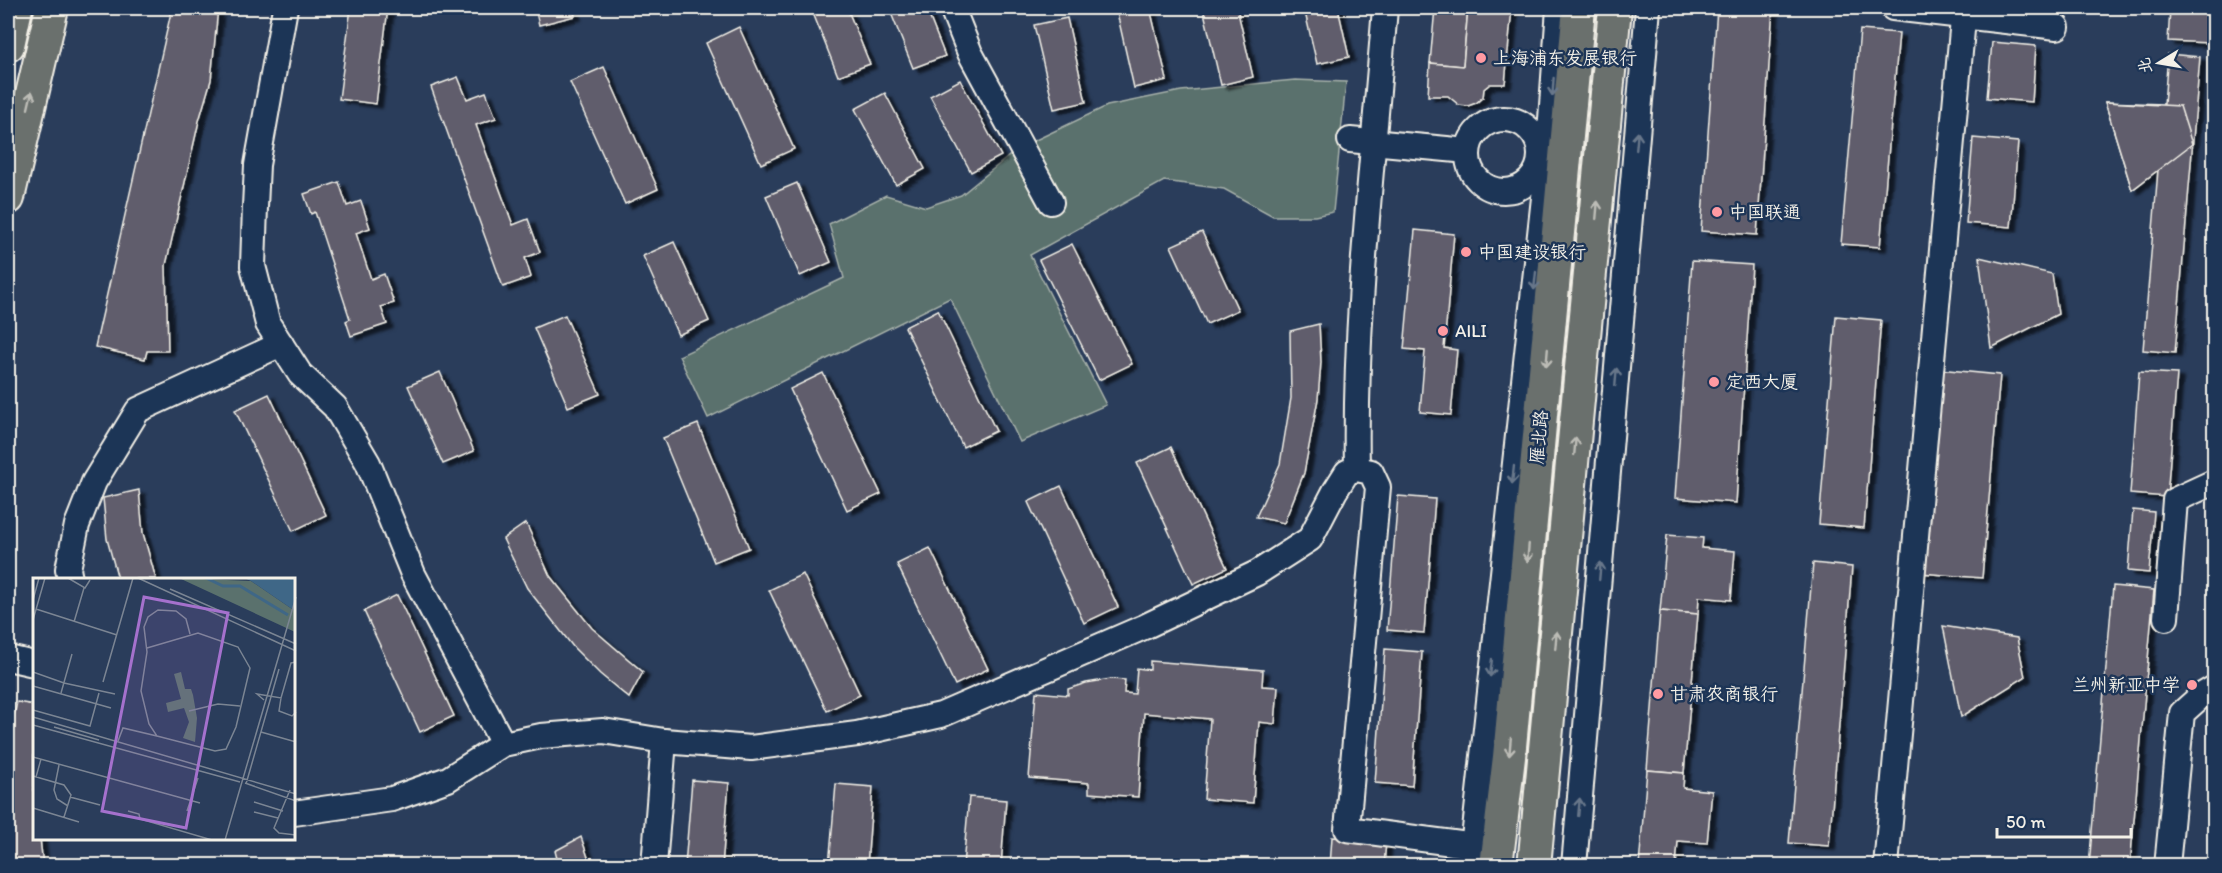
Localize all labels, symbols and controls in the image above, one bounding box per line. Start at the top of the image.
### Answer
north arrow [2129,33,2189,93]
place label: 上海浦东发展银行 [1493,47,1637,69]
marker: 上海浦东发展银行 [1474,51,1488,65]
text: 北 [2134,56,2156,75]
one-way arrow [1548,76,1559,96]
one-way arrow [25,91,37,110]
one-way arrow [1632,131,1643,151]
one-way arrow [1592,201,1603,220]
place label: 中国联通 [1729,201,1801,223]
marker: 中国联通 [1710,205,1724,219]
place label: 中国建设银行 [1478,241,1586,263]
marker: 中国建设银行 [1459,245,1473,259]
one-way arrow [1529,270,1540,290]
place label: AILI [1455,320,1487,342]
marker: AILI [1436,324,1450,338]
one-way arrow [1541,348,1552,368]
one-way arrow [1611,367,1622,387]
place label: 定西大厦 [1726,371,1798,393]
marker: 定西大厦 [1707,375,1721,389]
street label: 雁北路 [1526,409,1552,465]
one-way arrow [1570,437,1581,456]
one-way arrow [1507,464,1518,484]
one-way arrow [1522,542,1533,562]
one-way arrow [1595,562,1606,582]
inset map [33,578,296,840]
one-way arrow [1551,631,1562,651]
one-way arrow [1486,658,1497,678]
place label: 兰州新亚中学 [2072,674,2180,696]
marker: 兰州新亚中学 [2185,678,2199,692]
place label: 甘肃农商银行 [1670,683,1778,705]
marker: 甘肃农商银行 [1651,687,1665,701]
one-way arrow [1504,736,1515,756]
one-way arrow [1574,798,1585,818]
scale bar [1997,801,2130,839]
text: 50 m [2006,811,2046,833]

